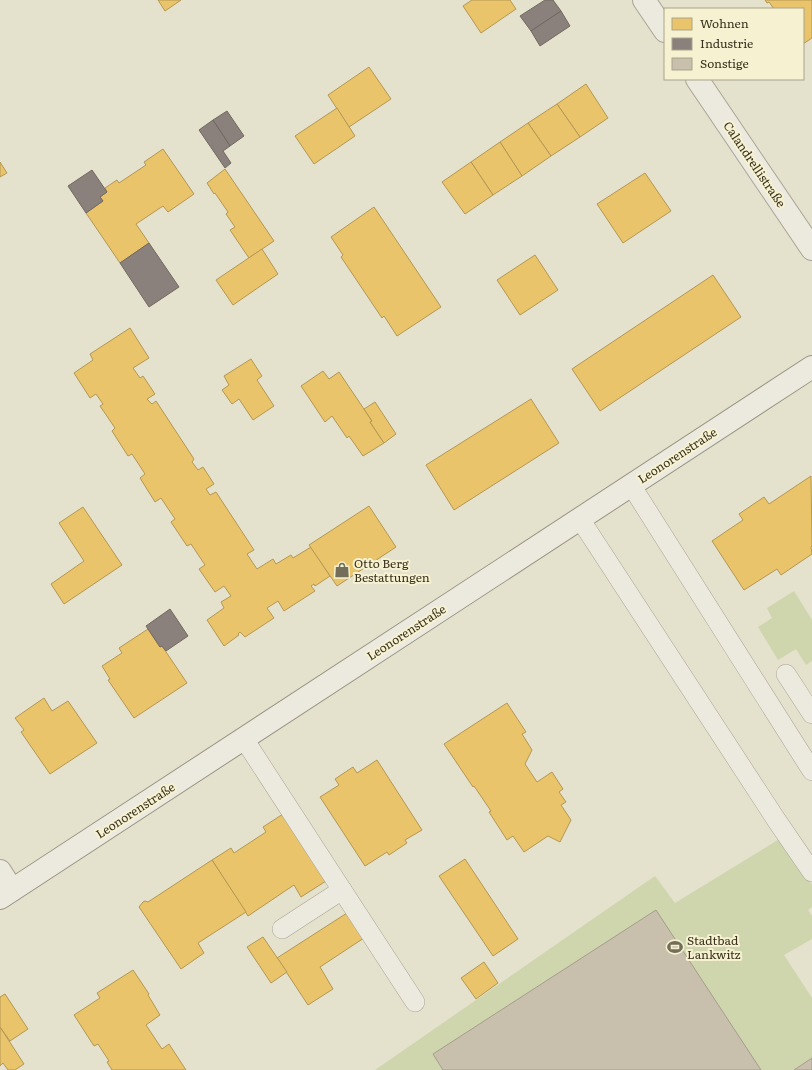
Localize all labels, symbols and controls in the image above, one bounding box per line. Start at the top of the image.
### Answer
legend [664,8,804,80]
text: Wohnen [700,14,749,32]
text: Industrie [700,34,753,52]
text: Sonstige [700,54,749,72]
street label: Calandrellistraße [719,117,791,211]
street label: Leonorenstraße [634,423,720,487]
place label: Otto Berg Bestattungen [354,554,430,586]
shop icon: Otto Berg Bestattungen [333,561,351,579]
street label: Leonorenstraße [363,600,449,664]
street label: Leonorenstraße [92,778,178,842]
place label: Stadtbad Lankwitz [687,931,741,963]
sports icon: Stadtbad Lankwitz [666,938,684,956]

